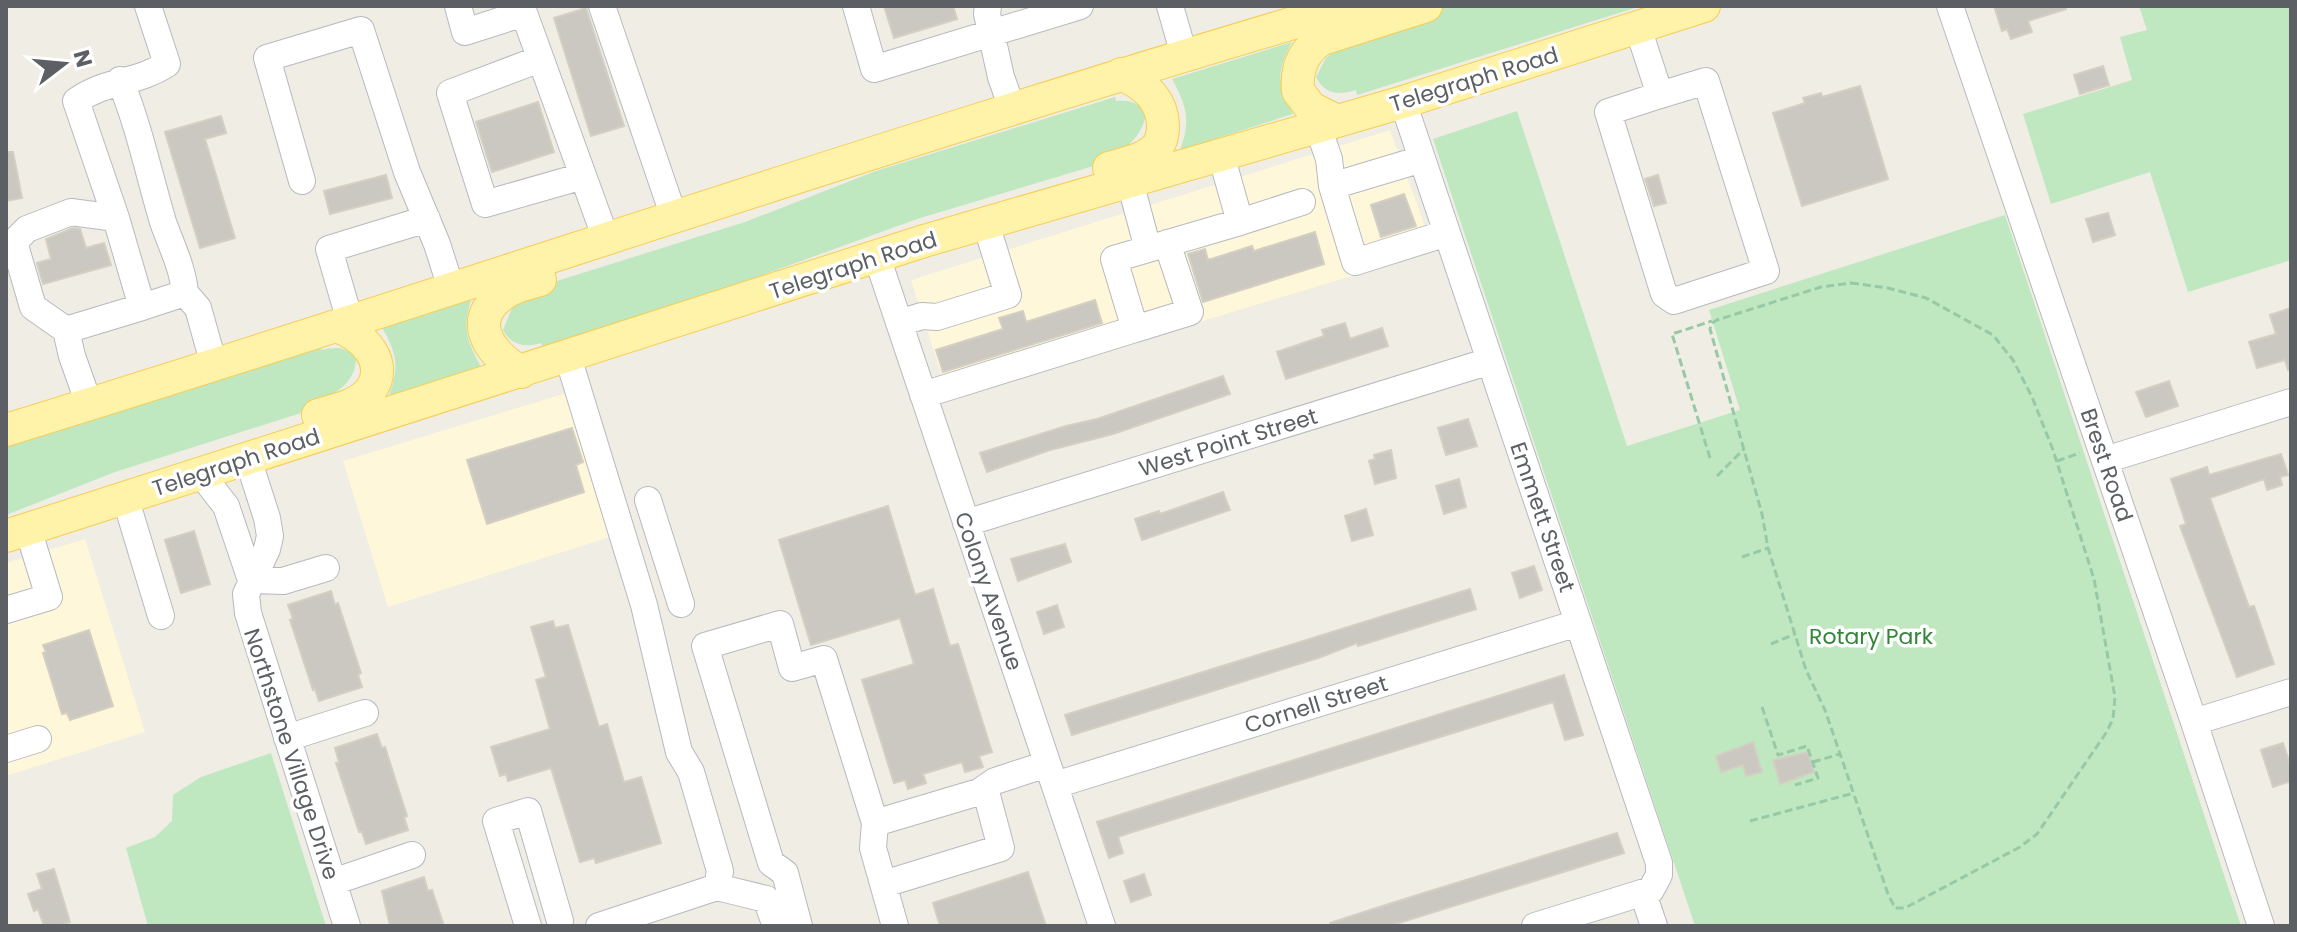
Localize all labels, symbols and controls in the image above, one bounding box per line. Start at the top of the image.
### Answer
north arrow [24,24,104,104]
street label: Telegraph Road [1386,39,1562,120]
text: N [66,46,100,71]
street label: Telegraph Road [765,224,941,307]
street label: West Point Street [1135,401,1321,484]
street label: Brest Road [2073,404,2140,526]
street label: Telegraph Road [148,421,324,504]
street label: Emmett Street [1502,438,1583,596]
street label: Colony Avenue [947,508,1030,674]
park label: Rotary Park [1809,621,1934,652]
street label: Northstone Village Drive [236,625,347,884]
street label: Cornell Street [1241,668,1391,741]

